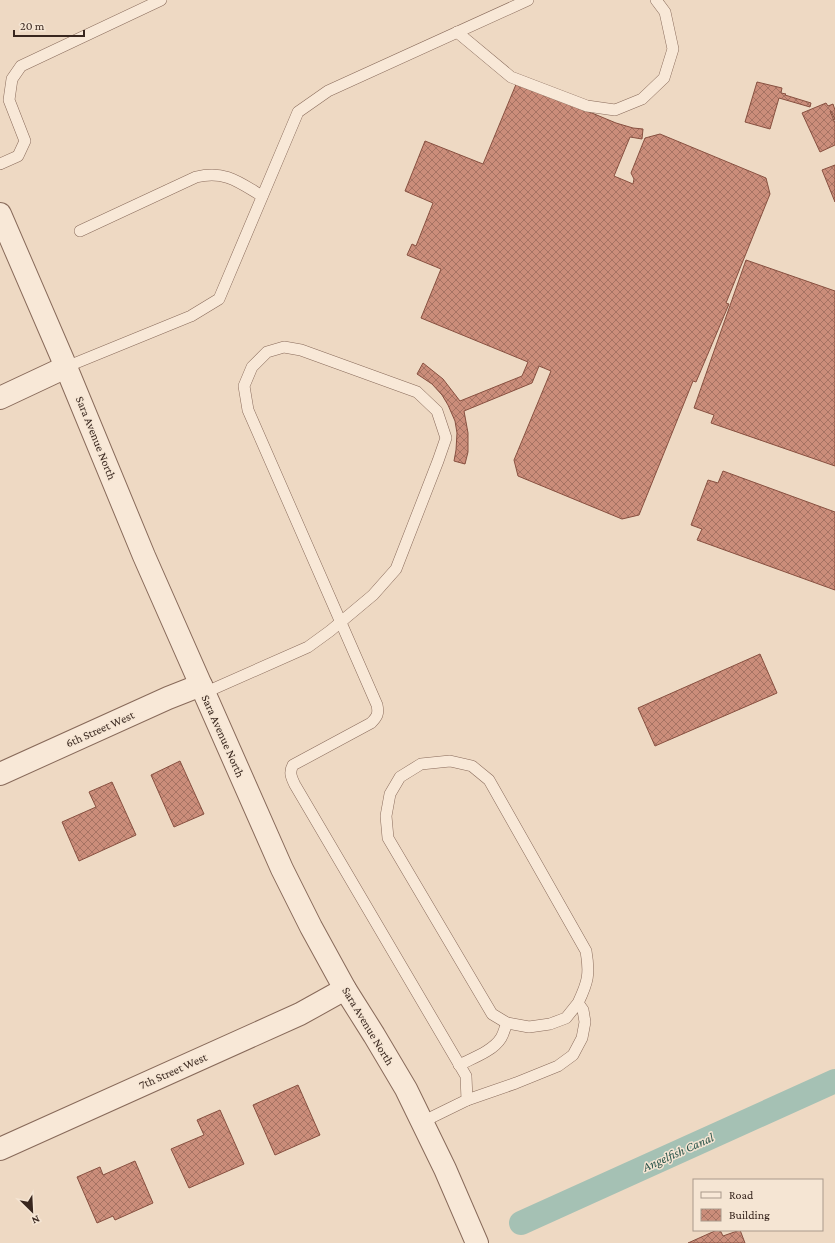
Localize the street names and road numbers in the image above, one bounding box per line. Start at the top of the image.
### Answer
street label: Sara Avenue North [73,394,119,482]
street label: Sara Avenue North [198,692,248,780]
street label: 6th Street West [64,707,137,750]
street label: Sara Avenue North [339,984,397,1068]
street label: 7th Street West [137,1049,210,1092]

